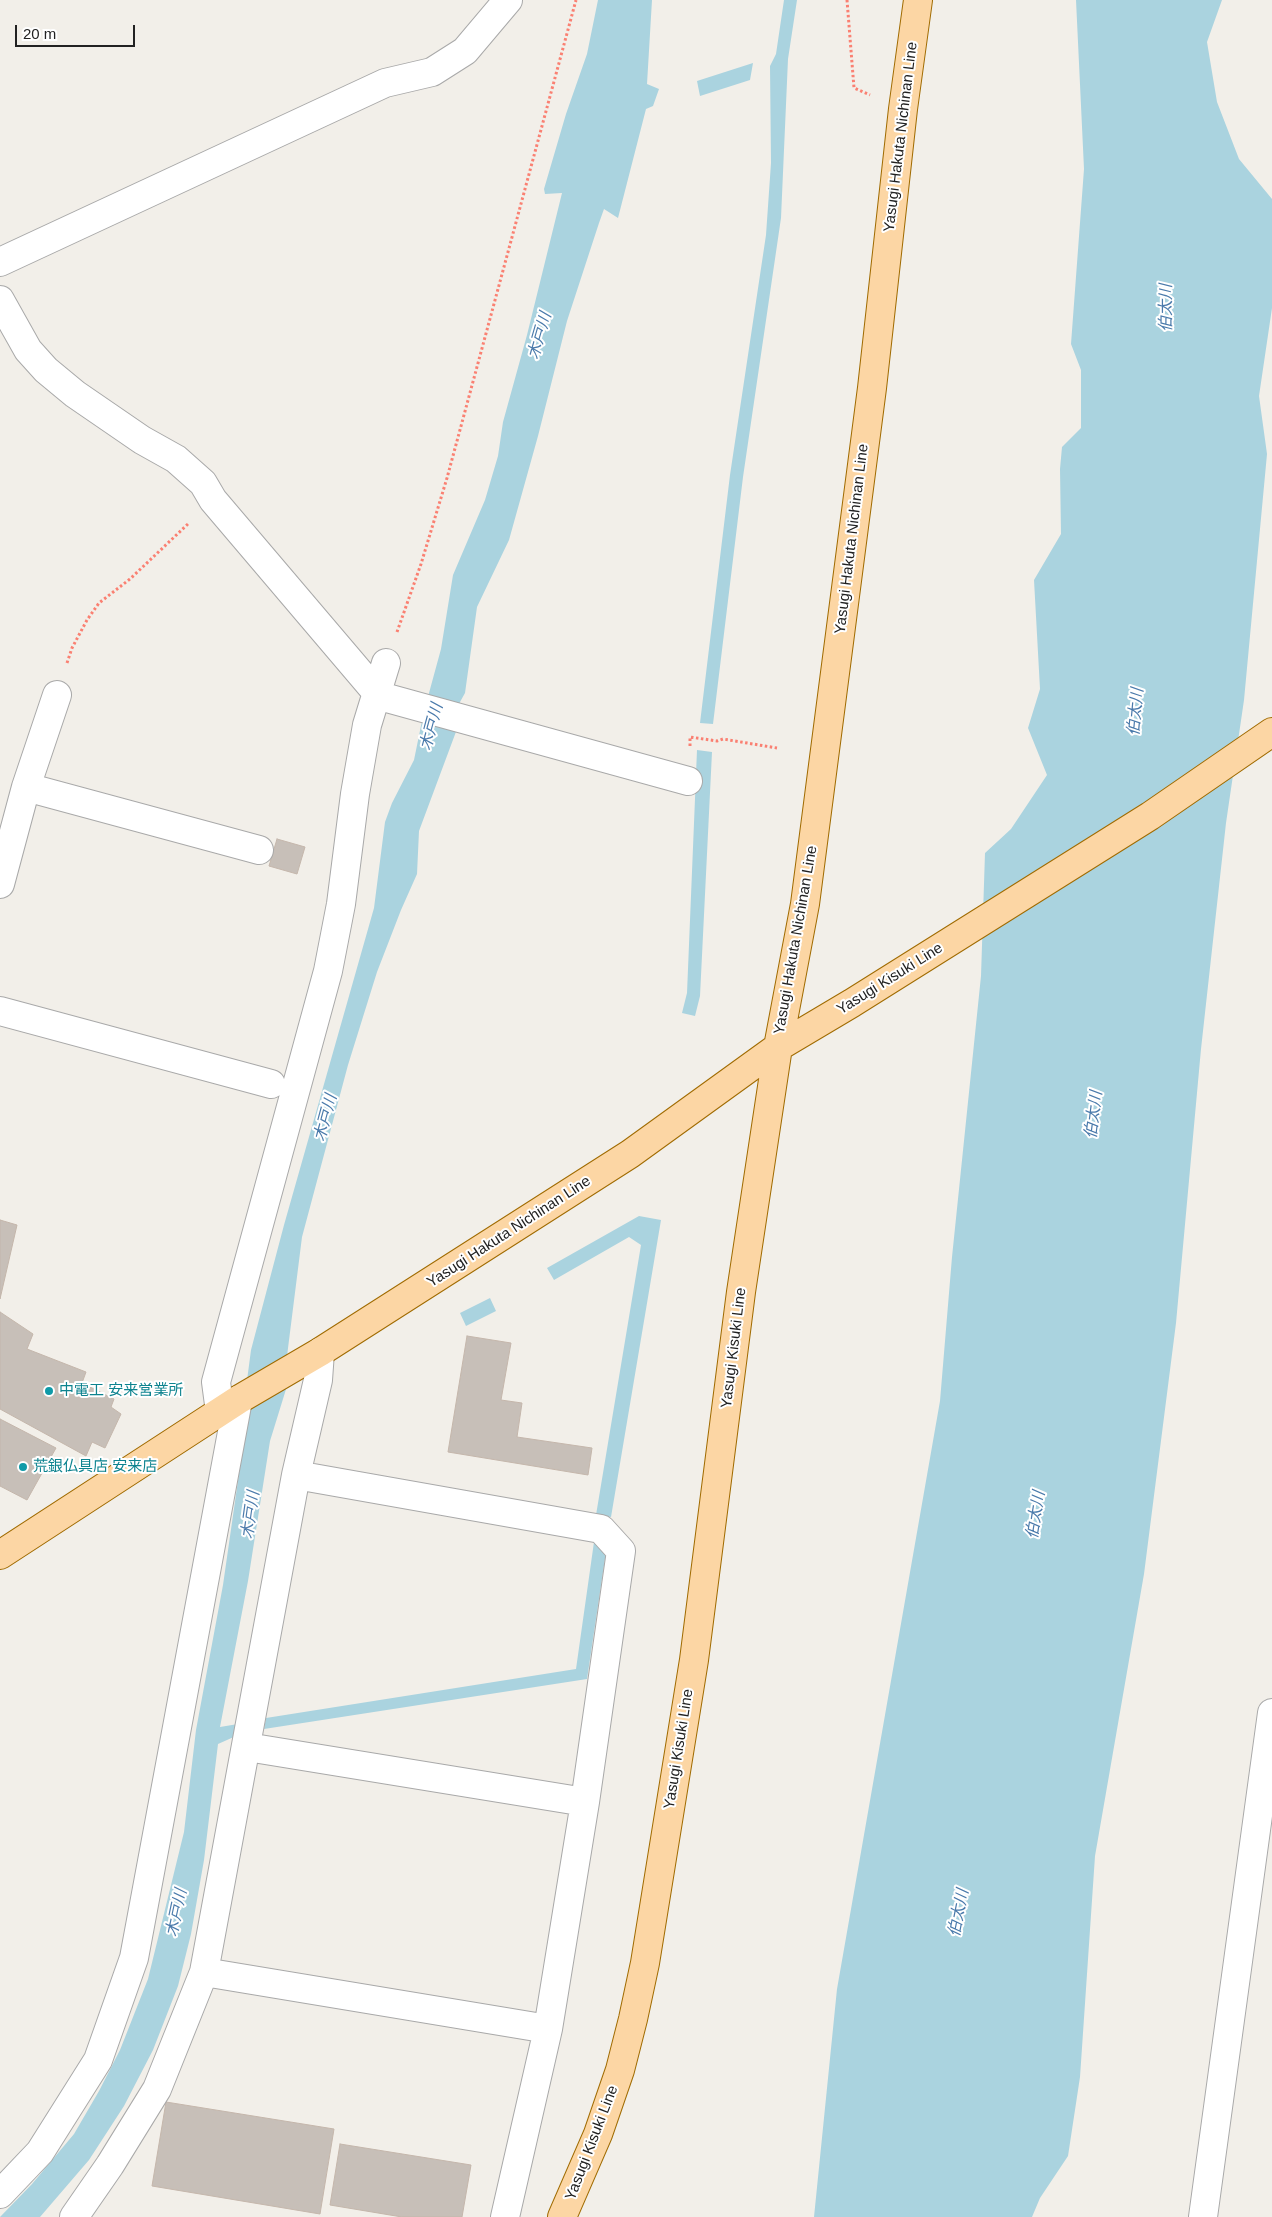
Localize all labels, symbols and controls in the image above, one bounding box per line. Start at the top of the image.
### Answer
scale bar [18,15,138,47]
text: 20 m [23,25,56,42]
street label: Yasugi Hakuta Nichinan Line [880,41,922,233]
water label: 伯太川 [1157,284,1177,332]
water label: 木戸川 [524,310,556,362]
street label: Yasugi Hakuta Nichinan Line [831,443,873,635]
water label: 伯太川 [1124,687,1148,737]
water label: 木戸川 [417,701,447,753]
street label: Yasugi Hakuta Nichinan Line [771,844,821,1036]
street label: Yasugi Kisuki Line [834,939,946,1019]
water label: 伯太川 [1082,1090,1106,1140]
water label: 木戸川 [311,1092,341,1144]
street label: Yasugi Hakuta Nichinan Line [424,1172,594,1292]
street label: Yasugi Kisuki Line [718,1287,750,1409]
place label: 中電工 安来営業所 [59,1382,183,1400]
marker: 中電工 安来営業所 [43,1385,55,1397]
place label: 荒銀仏具店 安来店 [33,1458,157,1476]
marker: 荒銀仏具店 安来店 [17,1461,29,1473]
water label: 木戸川 [238,1490,264,1540]
water label: 伯太川 [1023,1490,1049,1540]
street label: Yasugi Kisuki Line [661,1688,697,1810]
water label: 木戸川 [163,1888,191,1938]
water label: 伯太川 [945,1888,973,1938]
street label: Yasugi Kisuki Line [562,2083,622,2203]

